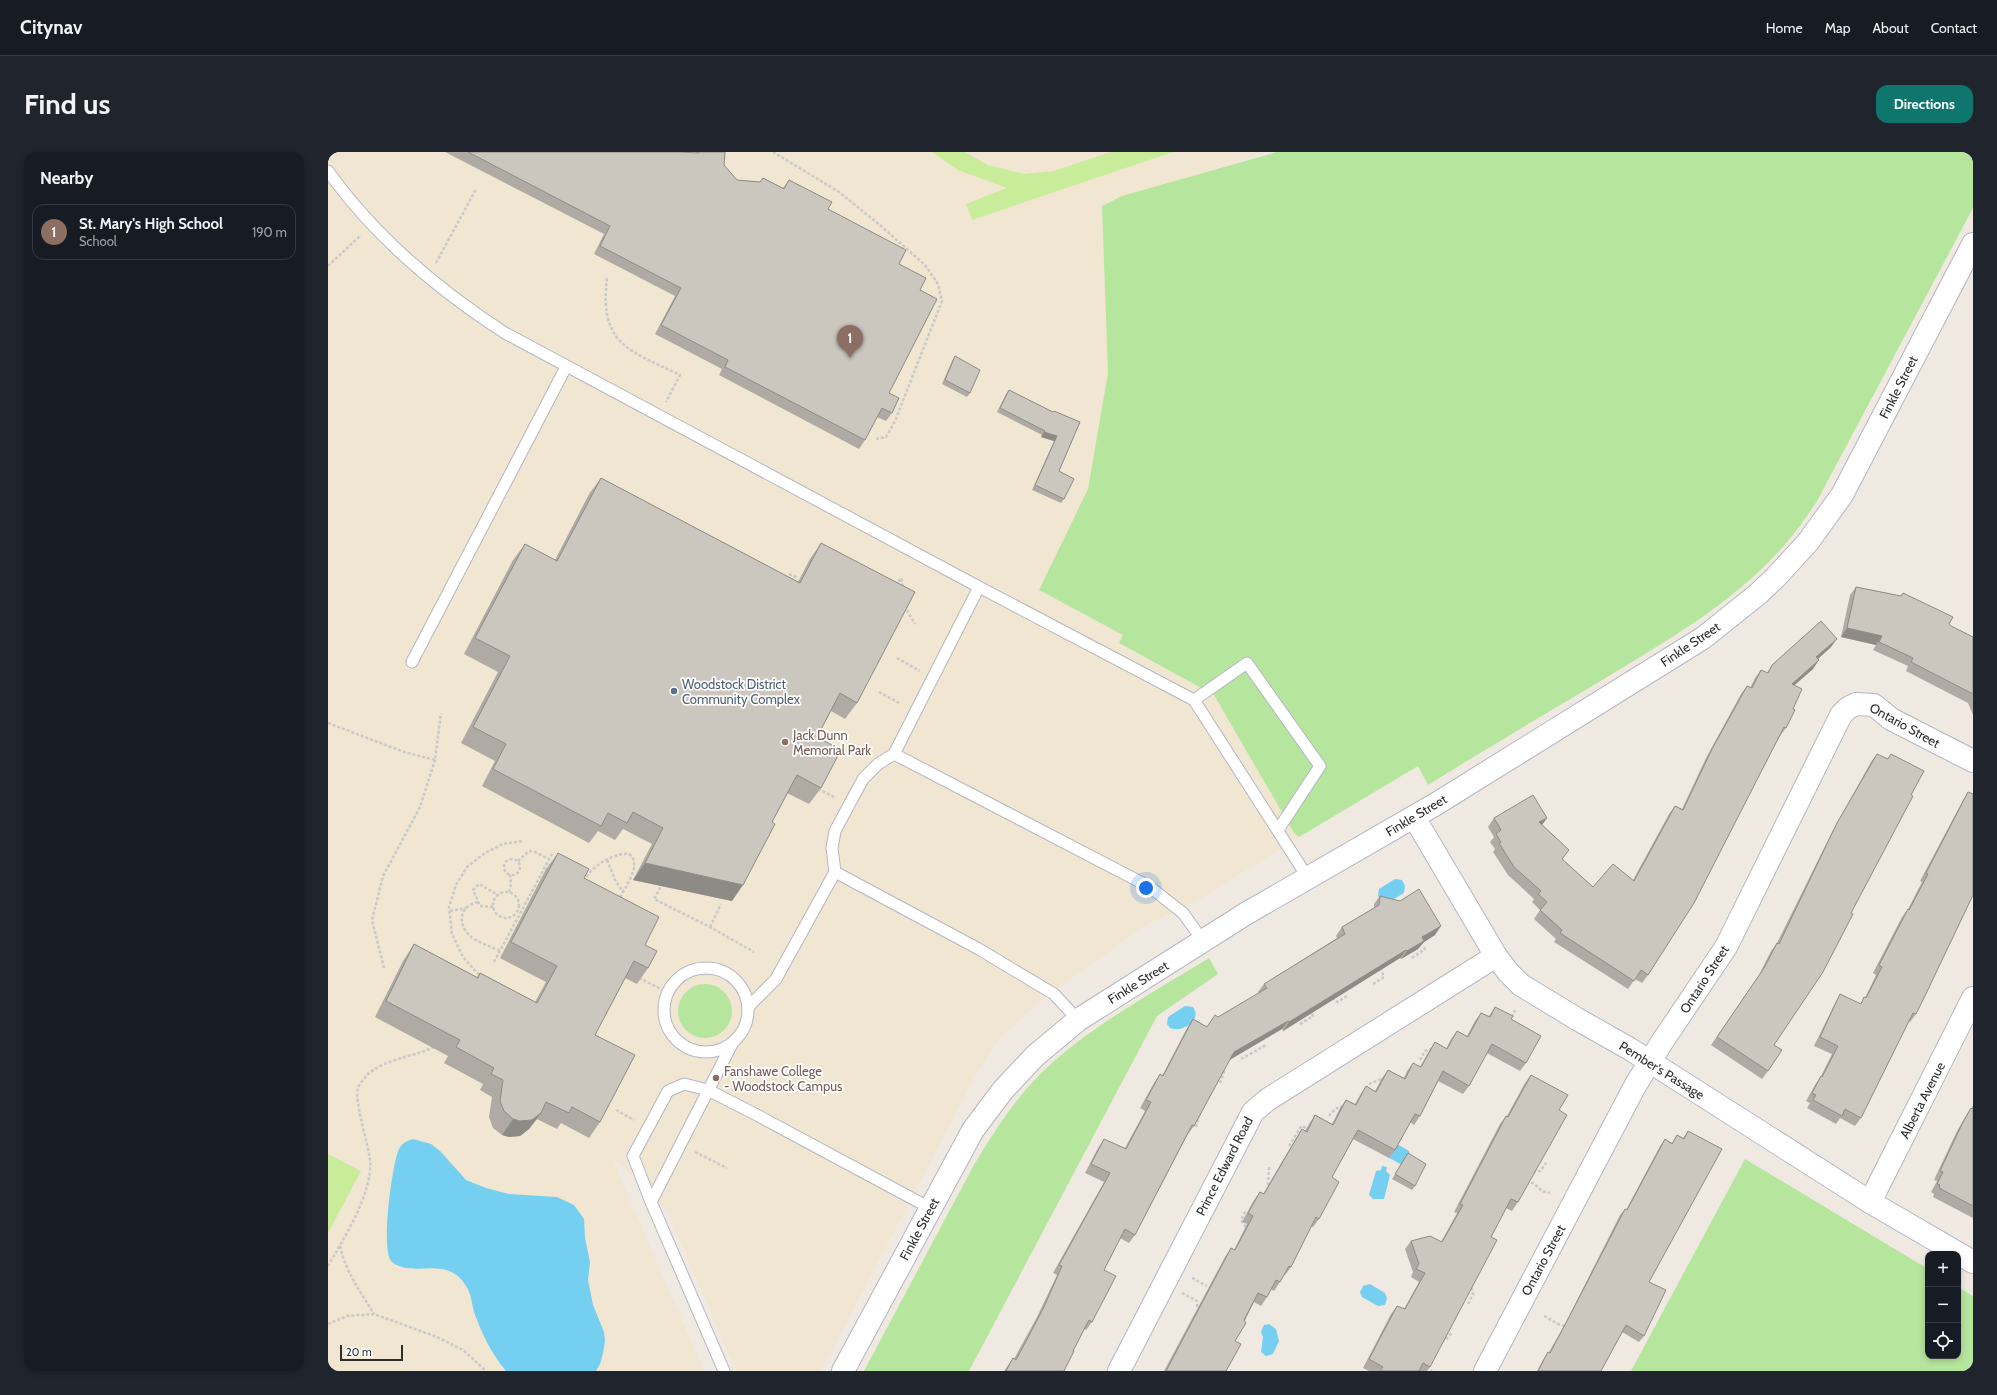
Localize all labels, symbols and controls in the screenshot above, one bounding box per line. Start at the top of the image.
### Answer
text: Citynav [20,16,82,39]
text: Home [1766,19,1803,37]
text: Map [1825,19,1850,37]
text: About [1872,19,1909,37]
text: Contact [1931,19,1977,37]
button: Directions [1876,85,1973,123]
text: Find us [24,87,110,121]
text: Nearby [40,168,93,188]
text: St. Mary's High School [79,215,223,233]
text: 1 [52,224,56,240]
text: 190 m [252,224,287,240]
text: School [79,233,117,249]
pin: 1 [837,325,863,358]
street label: Finkle Street [1875,352,1921,421]
street label: Finkle Street [1657,618,1723,670]
place label: Woodstock District Community Complex [682,676,801,707]
marker: Woodstock District Community Complex [669,686,679,696]
street label: Ontario Street [1867,699,1944,751]
place label: Jack Dunn Memorial Park [792,727,871,758]
marker: Jack Dunn Memorial Park [780,737,790,747]
street label: Finkle Street [1382,790,1450,840]
your location [1136,878,1156,898]
street label: Ontario Street [1676,941,1732,1016]
street label: Finkle Street [1105,957,1172,1007]
street label: Pember's Passage [1616,1037,1708,1103]
street label: Alberta Avenue [1896,1059,1948,1141]
place label: Fanshawe College - Woodstock Campus [724,1063,843,1094]
marker: Fanshawe College - Woodstock Campus [711,1073,721,1083]
street label: Prince Edward Road [1192,1114,1256,1218]
street label: Finkle Street [896,1194,942,1263]
street label: Ontario Street [1518,1221,1569,1298]
map controls [1925,1251,1961,1359]
button: + [1925,1251,1961,1287]
button: − [1925,1287,1961,1323]
button: locate [1925,1323,1961,1359]
scale bar [340,1343,403,1362]
text: 20 m [346,1345,372,1359]

